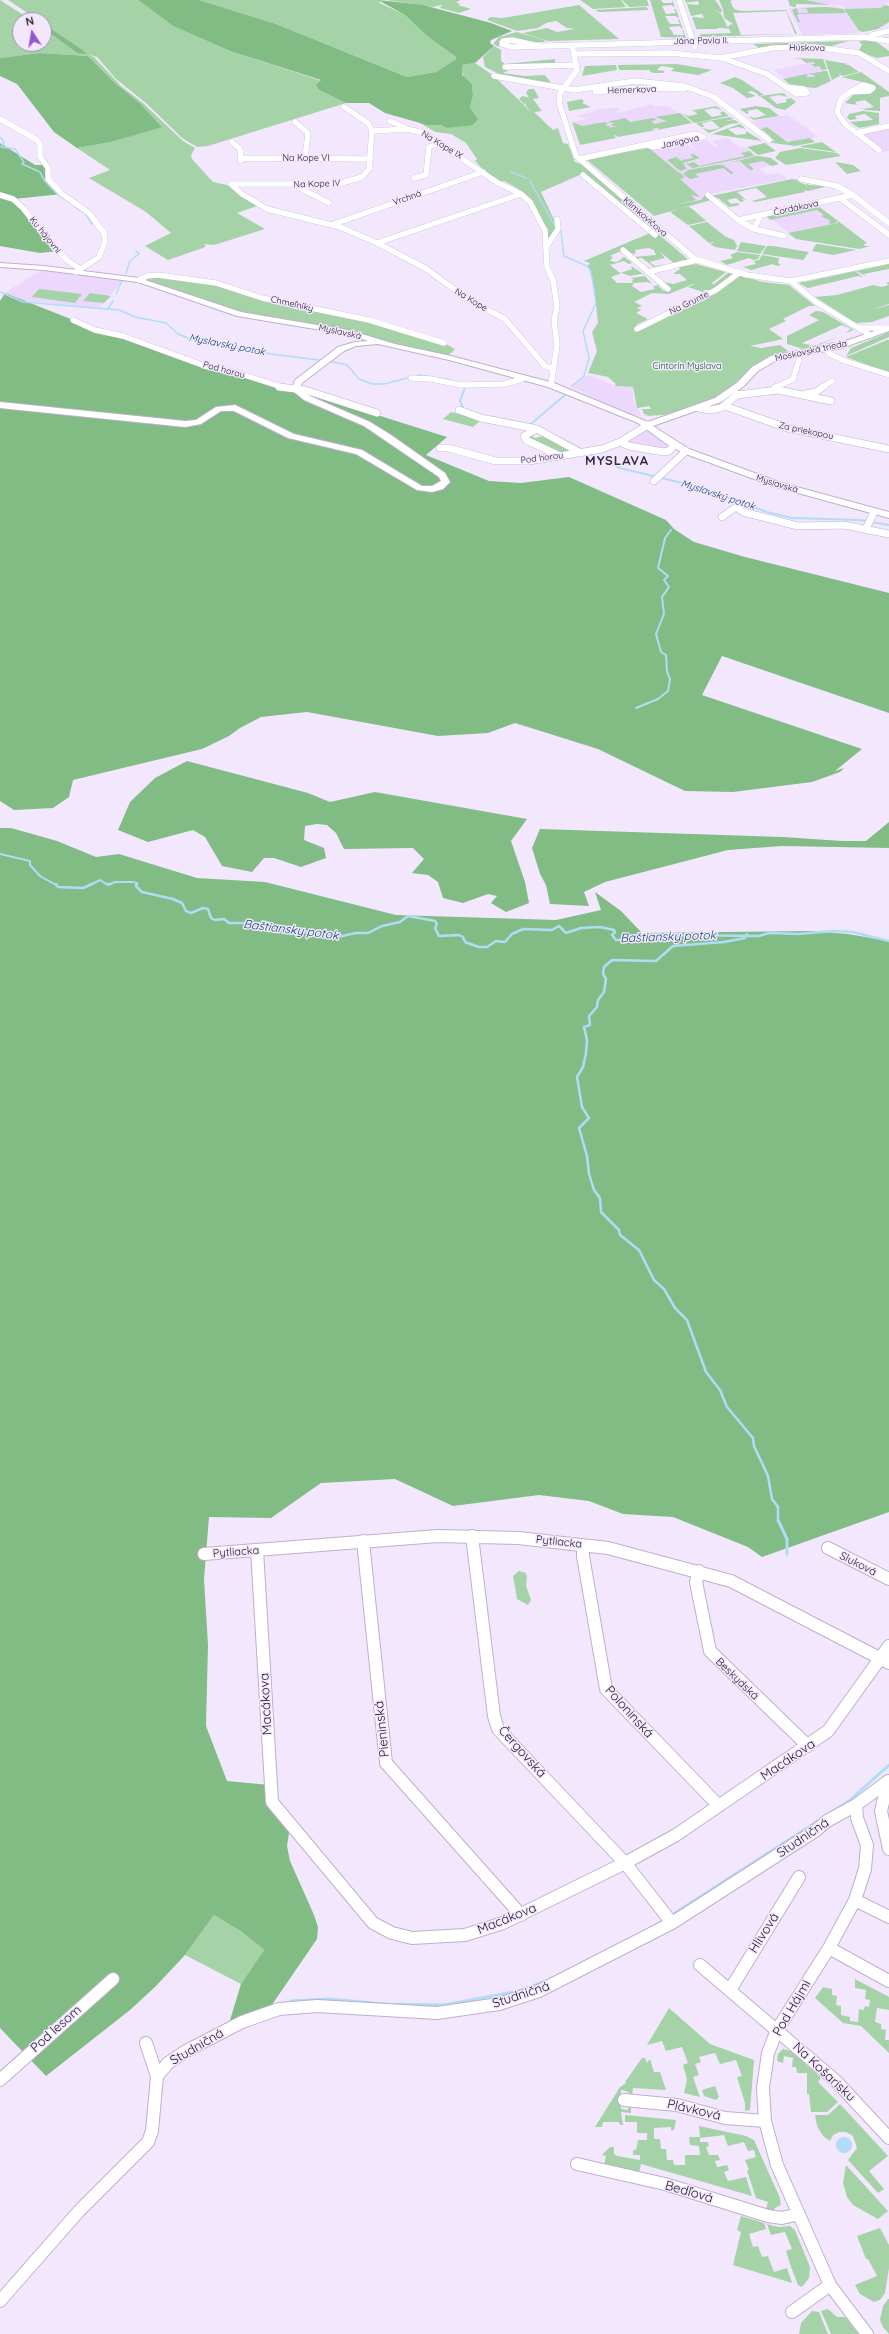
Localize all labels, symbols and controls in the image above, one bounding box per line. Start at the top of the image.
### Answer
north arrow [12,12,52,52]
text: N [24,14,35,29]
street label: Jána Pavla II. [673,35,729,47]
street label: Húskova [789,42,825,54]
street label: Hemerkova [608,84,656,96]
street label: Na Kope IX [419,128,465,162]
street label: Janigova [660,133,700,151]
street label: Na Kope VI [282,153,330,163]
street label: Na Kope IV [293,178,341,190]
street label: Vrchná [391,188,423,208]
street label: Klimkovičova [621,195,669,239]
street label: Čordákova [773,198,819,218]
street label: Ku hájovni [27,215,63,255]
street label: Na Kope [453,286,489,314]
street label: Na Grunte [667,289,711,317]
street label: Chmeľníky [270,294,314,314]
street label: Myslavská [318,322,362,342]
water label: Myslavský potok [188,332,266,358]
street label: Moskovská trieda [774,338,848,364]
street label: Pod horou [202,359,246,381]
park label: Cintorín Myslava [653,361,721,371]
street label: Za priekopou [778,420,834,442]
street label: Pod horou [520,450,564,466]
district label: MYSLAVA [585,453,649,469]
street label: Myslavská [755,473,799,495]
water label: Myslavský potok [679,477,757,513]
water label: Baštiansky potok [243,917,339,943]
water label: Baštiansky potok [620,928,716,946]
street label: Pytliacka [535,1533,583,1551]
street label: Pytliacka [212,1544,260,1560]
street label: Sluková [837,1549,879,1579]
street label: Beskydská [713,1655,761,1703]
street label: Macákova [257,1672,275,1736]
street label: Poloninská [602,1683,656,1741]
street label: Pieninská [371,1700,393,1758]
street label: Čergovská [495,1723,549,1781]
street label: Macákova [758,1736,818,1784]
street label: Studničná [774,1815,832,1861]
street label: Macákova [475,1900,539,1938]
street label: Hlivová [746,1910,782,1956]
street label: Pod Hájmi [770,1977,814,2039]
street label: Studničná [490,1978,552,2012]
street label: Pod lesom [27,2002,85,2056]
street label: Studničná [167,2025,227,2069]
street label: Na Košarisku [790,2039,858,2105]
street label: Plávková [666,2096,722,2124]
street label: Bedľová [663,2178,715,2206]

